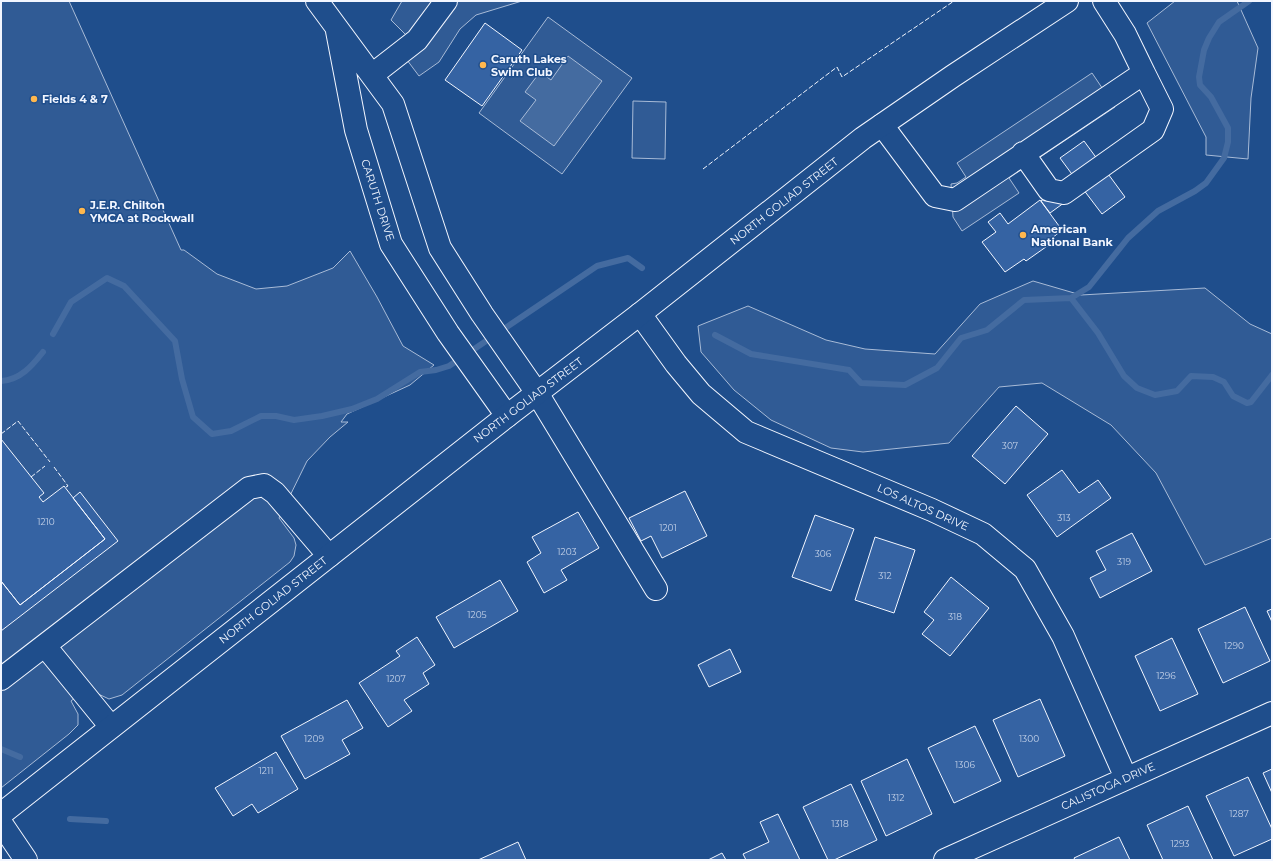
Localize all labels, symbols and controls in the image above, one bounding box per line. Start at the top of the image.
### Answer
place label: Caruth Lakes Swim Club [491,52,567,79]
marker: Caruth Lakes Swim Club [478,60,488,70]
place label: Fields 4 & 7 [42,92,108,106]
marker: Fields 4 & 7 [29,94,39,104]
street label: NORTH GOLIAD STREET [727,154,841,248]
street label: CARUTH DRIVE [358,157,398,243]
place label: J.E.R. Chilton YMCA at Rockwall [89,198,194,225]
marker: J.E.R. Chilton YMCA at Rockwall [77,206,87,216]
place label: American National Bank [1030,222,1114,249]
marker: American National Bank [1018,230,1028,240]
street label: NORTH GOLIAD STREET [470,354,586,446]
house number: 307 [1002,440,1018,451]
street label: LOS ALTOS DRIVE [875,480,971,534]
house number: 313 [1057,512,1071,523]
house number: 1210 [37,516,55,527]
house number: 1201 [659,522,677,533]
house number: 1203 [557,546,577,557]
house number: 306 [815,548,832,559]
street label: NORTH GOLIAD STREET [216,553,330,647]
house number: 319 [1117,556,1131,567]
house number: 312 [878,570,892,581]
house number: 1205 [467,609,487,620]
house number: 318 [948,611,962,622]
house number: 1290 [1224,640,1244,651]
house number: 1296 [1156,670,1176,681]
house number: 1207 [386,673,406,684]
house number: 1209 [304,733,324,744]
house number: 1300 [1019,733,1039,744]
house number: 1306 [955,759,975,770]
street label: CALISTOGA DRIVE [1059,759,1157,813]
house number: 1211 [259,765,273,776]
house number: 1312 [888,792,904,803]
house number: 1287 [1229,808,1249,819]
house number: 1318 [831,818,849,829]
house number: 1293 [1171,838,1189,849]

